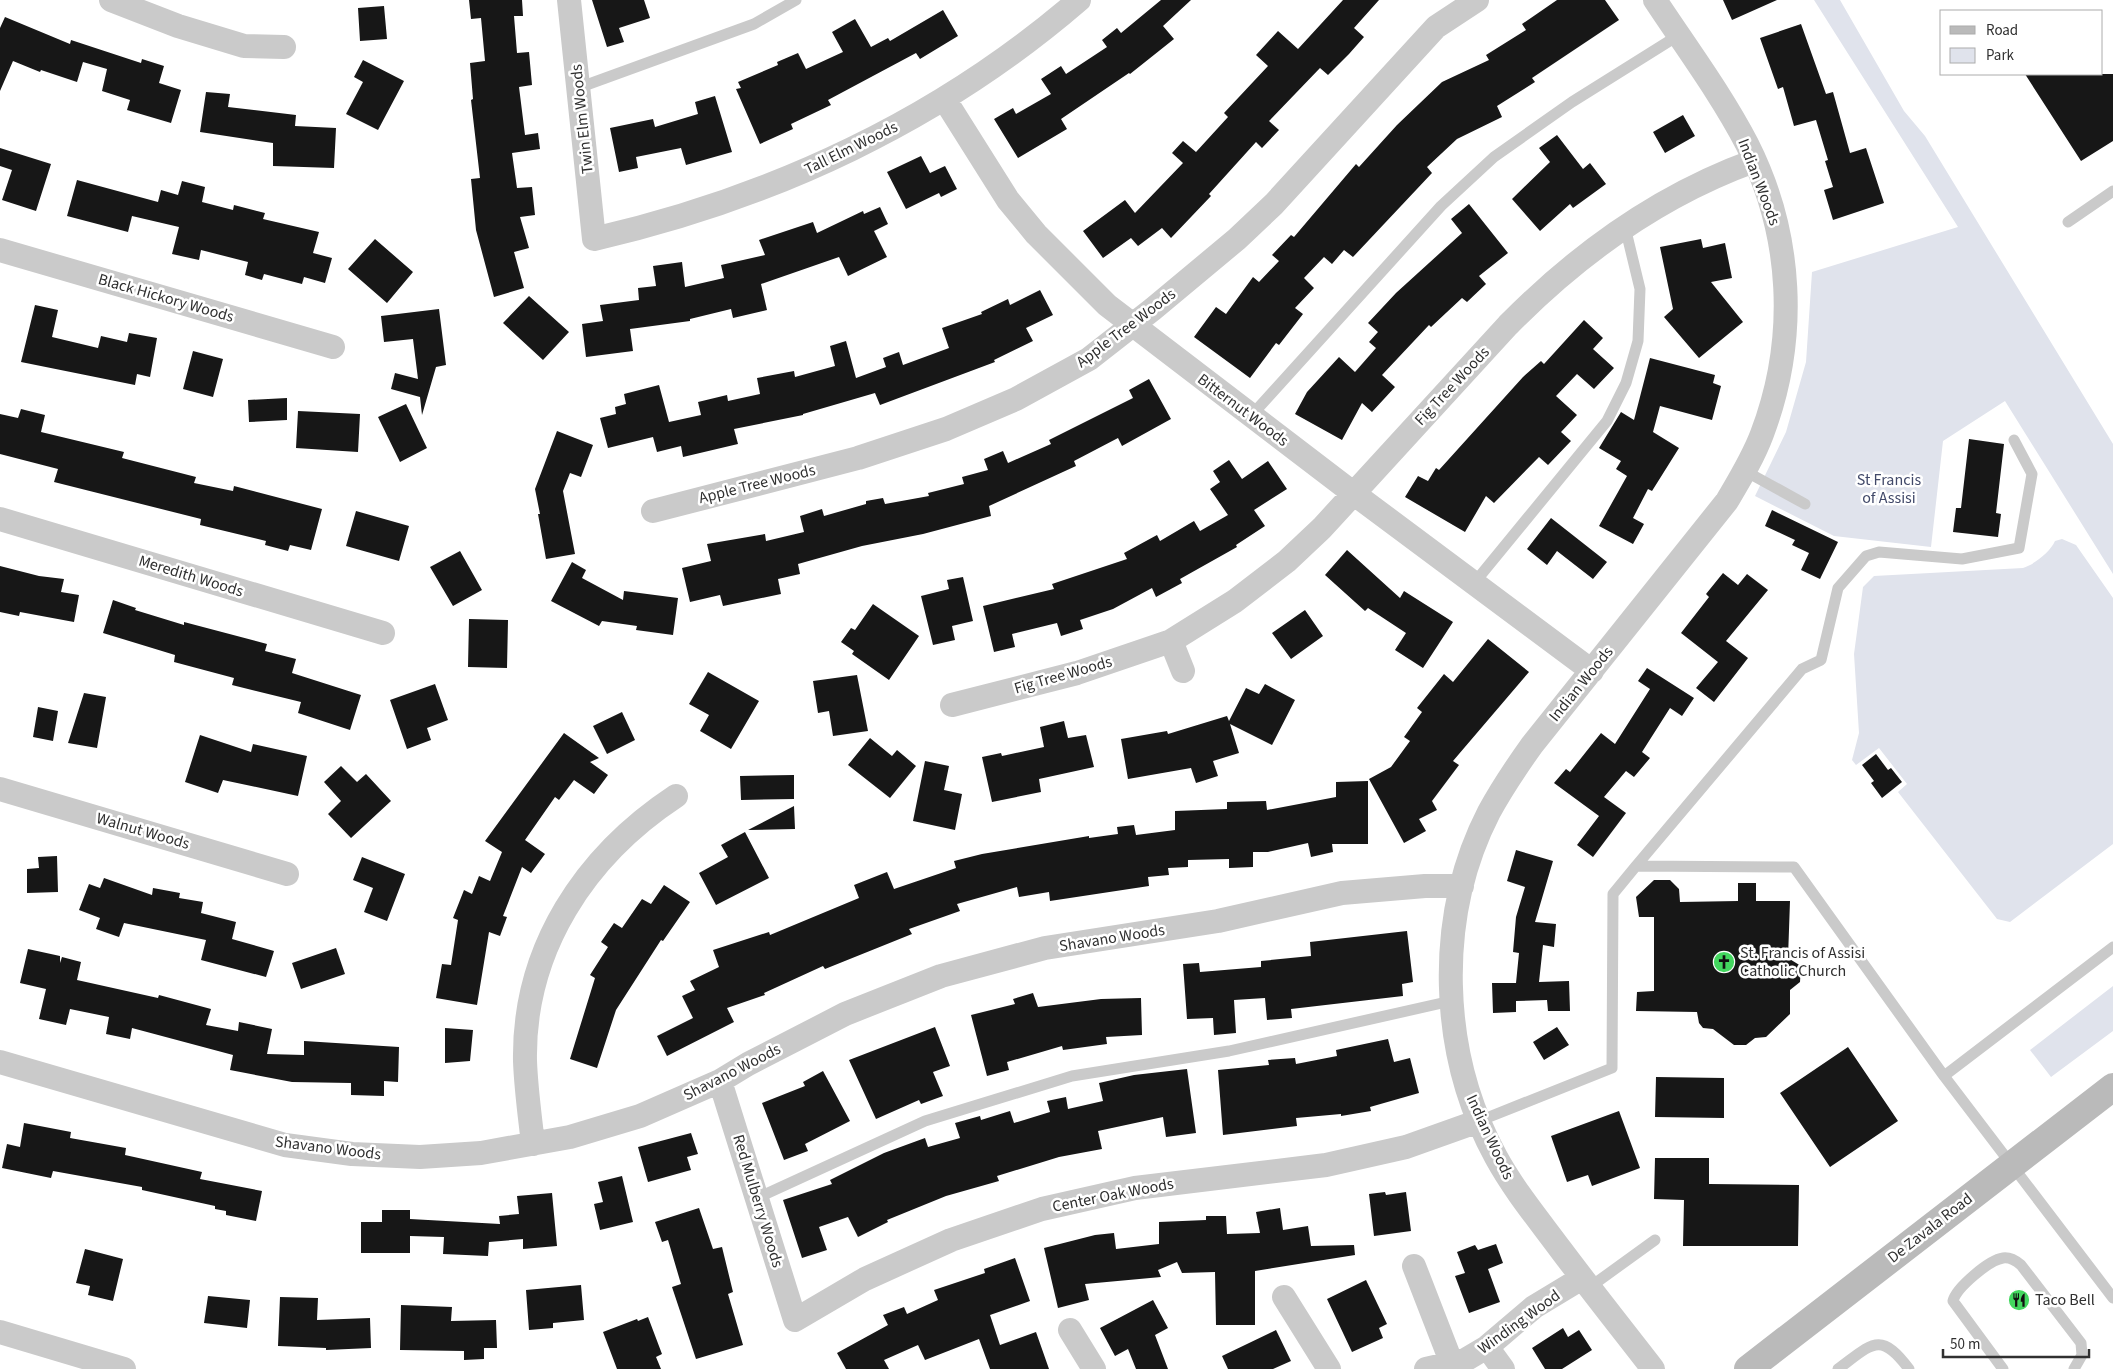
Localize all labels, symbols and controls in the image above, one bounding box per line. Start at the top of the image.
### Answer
legend [1940,10,2103,75]
text: Road [1986,20,2018,41]
text: Park [1986,45,2015,66]
street label: Twin Elm Woods [565,63,599,175]
street label: Tall Elm Woods [801,116,902,180]
street label: Indian Woods [1732,135,1786,229]
street label: Black Hickory Woods [96,268,237,328]
street label: Apple Tree Woods [1072,283,1181,373]
street label: Fig Tree Woods [1410,341,1495,430]
street label: Bitternut Woods [1193,369,1293,452]
street label: Apple Tree Woods [696,459,818,509]
park label: St Francis of Assisi [1857,469,1921,509]
street label: Meredith Woods [136,550,246,602]
street label: Indian Woods [1544,641,1618,726]
street label: Fig Tree Woods [1011,650,1115,699]
street label: Walnut Woods [94,807,192,855]
street label: Shavano Woods [1058,919,1167,957]
place label: St. Francis of Assisi Catholic Church [1740,942,1865,982]
church icon: St. Francis of Assisi Catholic Church [1712,950,1736,974]
street label: Shavano Woods [679,1038,785,1106]
street label: Indian Woods [1461,1091,1519,1183]
street label: Shavano Woods [274,1131,383,1165]
street label: Red Mulberry Woods [727,1132,789,1270]
street label: Center Oak Woods [1051,1172,1176,1218]
street label: De Zavala Road [1883,1188,1977,1268]
street label: Winding Wood [1473,1285,1565,1359]
restaurant icon: Taco Bell [2007,1288,2031,1312]
place label: Taco Bell [2035,1289,2095,1311]
scale bar [1943,1326,2089,1358]
text: 50 m [1950,1334,1980,1355]

